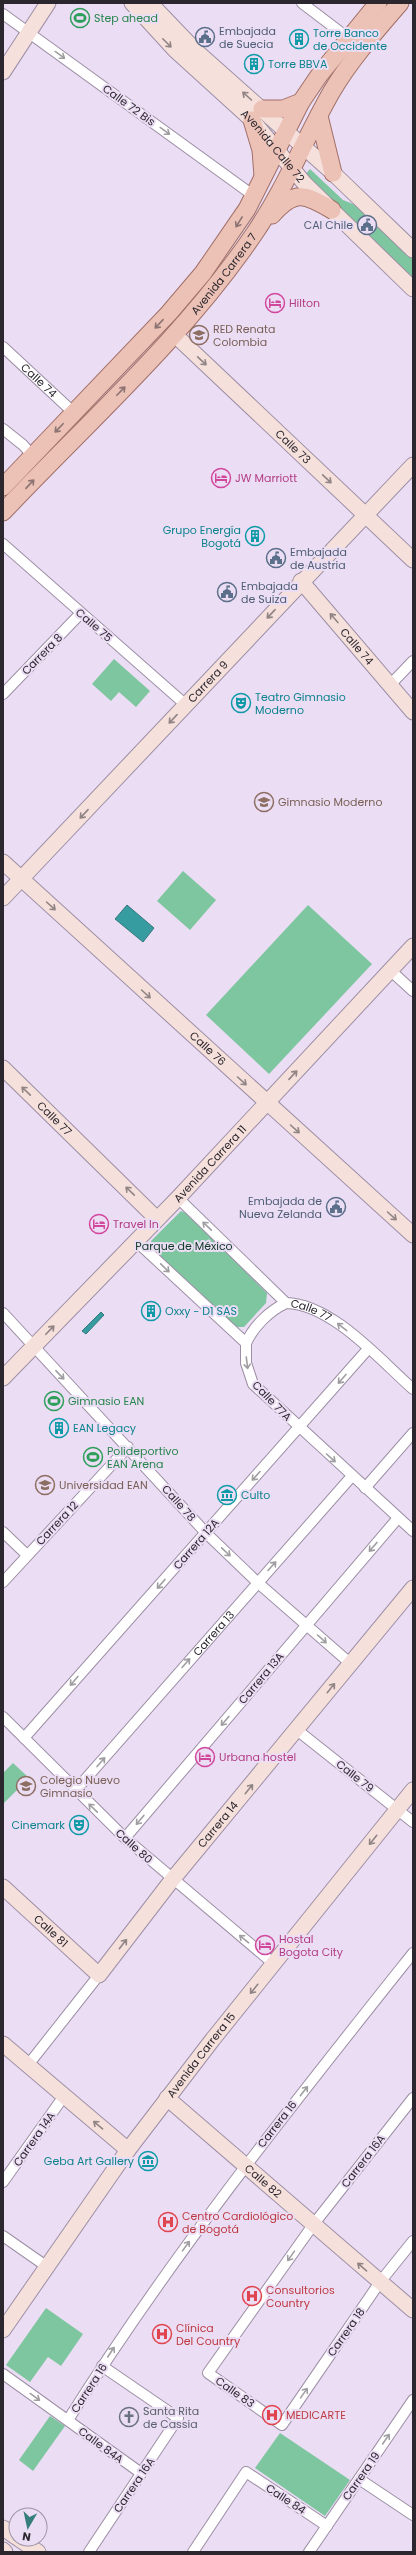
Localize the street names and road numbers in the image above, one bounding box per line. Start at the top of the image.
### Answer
street label: Calle 72 Bis [99,80,159,130]
street label: Avenida Calle 72 [237,106,309,186]
street label: Avenida Carrera 7 [187,230,260,318]
street label: Calle 74 [17,359,61,401]
street label: Calle 73 [272,426,315,467]
street label: Calle 75 [72,605,116,646]
street label: Calle 74 [336,624,377,668]
street label: Carrera 8 [18,630,66,678]
street label: Carrera 9 [184,657,232,706]
street label: Calle 76 [186,1028,230,1069]
street label: Calle 77 [33,1098,75,1139]
street label: Avenida Carrera 11 [170,1121,250,1206]
street label: Calle 77 [289,1295,335,1325]
street label: Calle 77A [249,1377,296,1425]
street label: Calle 78 [158,1481,200,1525]
street label: Carrera 12 [32,1497,82,1549]
street label: Carrera 12A [169,1515,223,1573]
street label: Carrera 13 [189,1607,238,1659]
street label: Carrera 13A [235,1648,288,1707]
street label: Calle 79 [333,1756,377,1796]
street label: Carrera 14 [194,1798,242,1851]
street label: Calle 80 [112,1825,156,1867]
street label: Calle 81 [30,1911,72,1951]
street label: Avenida Carrera 15 [163,2009,239,2101]
street label: Carrera 16 [253,2097,301,2151]
street label: Carrera 14A [9,2108,59,2170]
street label: Carrera 16A [337,2131,389,2191]
street label: Calle 82 [241,2160,285,2201]
street label: Carrera 18 [323,2304,369,2359]
street label: Carrera 16 [67,2360,111,2416]
street label: Calle 83 [212,2373,258,2411]
street label: Calle 84A [75,2423,127,2467]
street label: Carrera 19 [338,2448,384,2503]
street label: Carrera 16A [110,2454,159,2516]
street label: Calle 84 [263,2480,309,2518]

